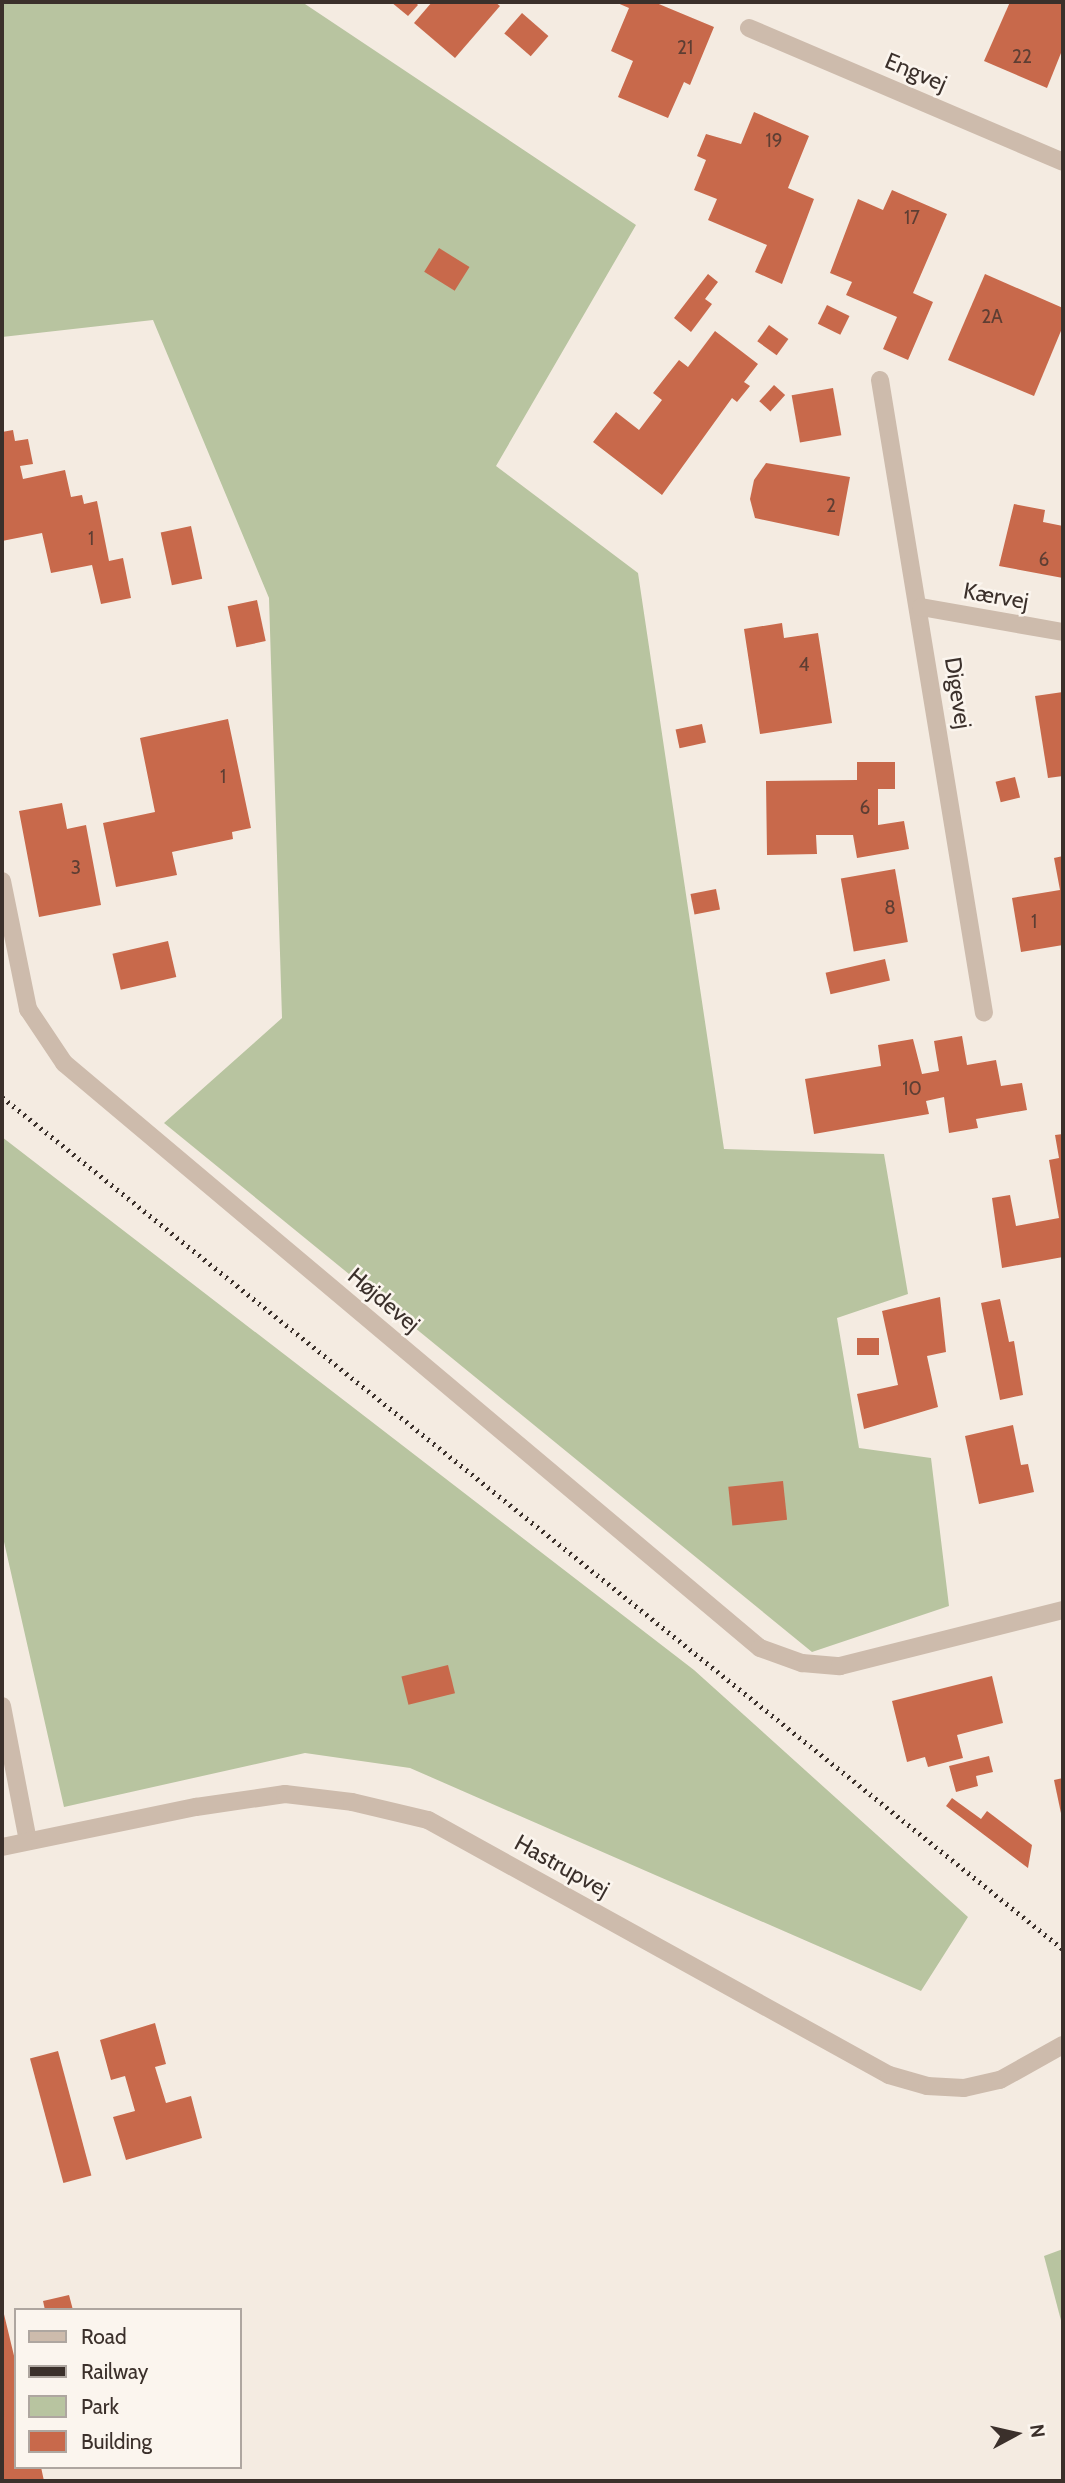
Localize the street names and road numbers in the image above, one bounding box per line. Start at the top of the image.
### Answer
street label: Engvej [881,47,951,97]
street label: Kærvej [961,577,1031,615]
street label: Digevej [939,655,977,731]
street label: Højdevej [342,1262,426,1338]
street label: Hastrupvej [510,1829,614,1903]

